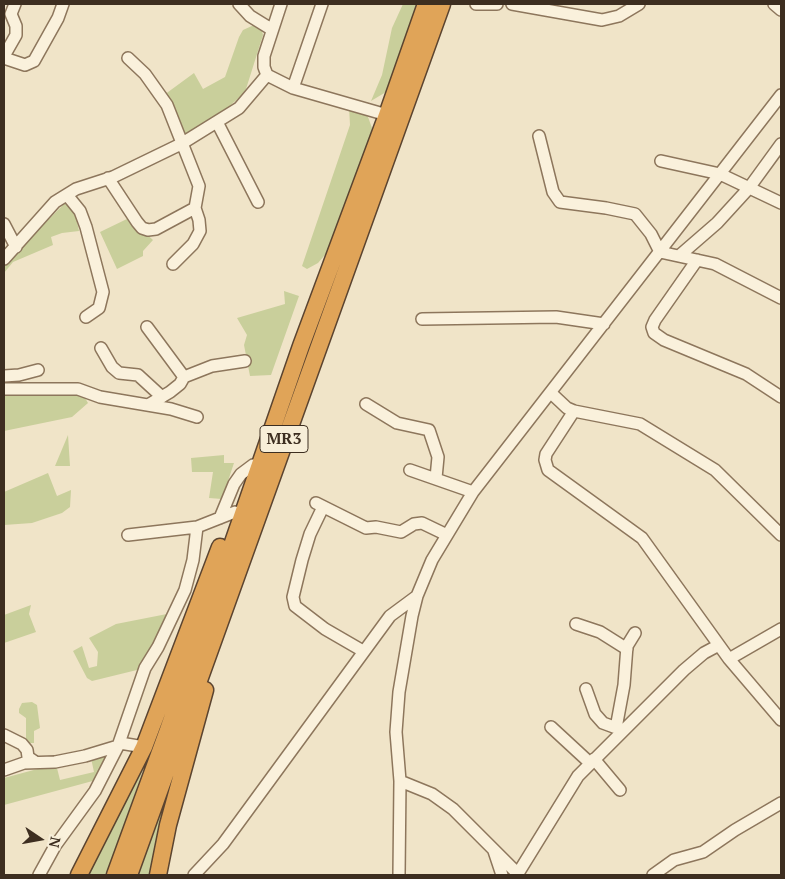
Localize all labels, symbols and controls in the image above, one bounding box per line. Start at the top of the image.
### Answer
road number: MR3 [260,426,308,452]
north arrow [15,814,65,864]
text: N [45,835,66,849]

